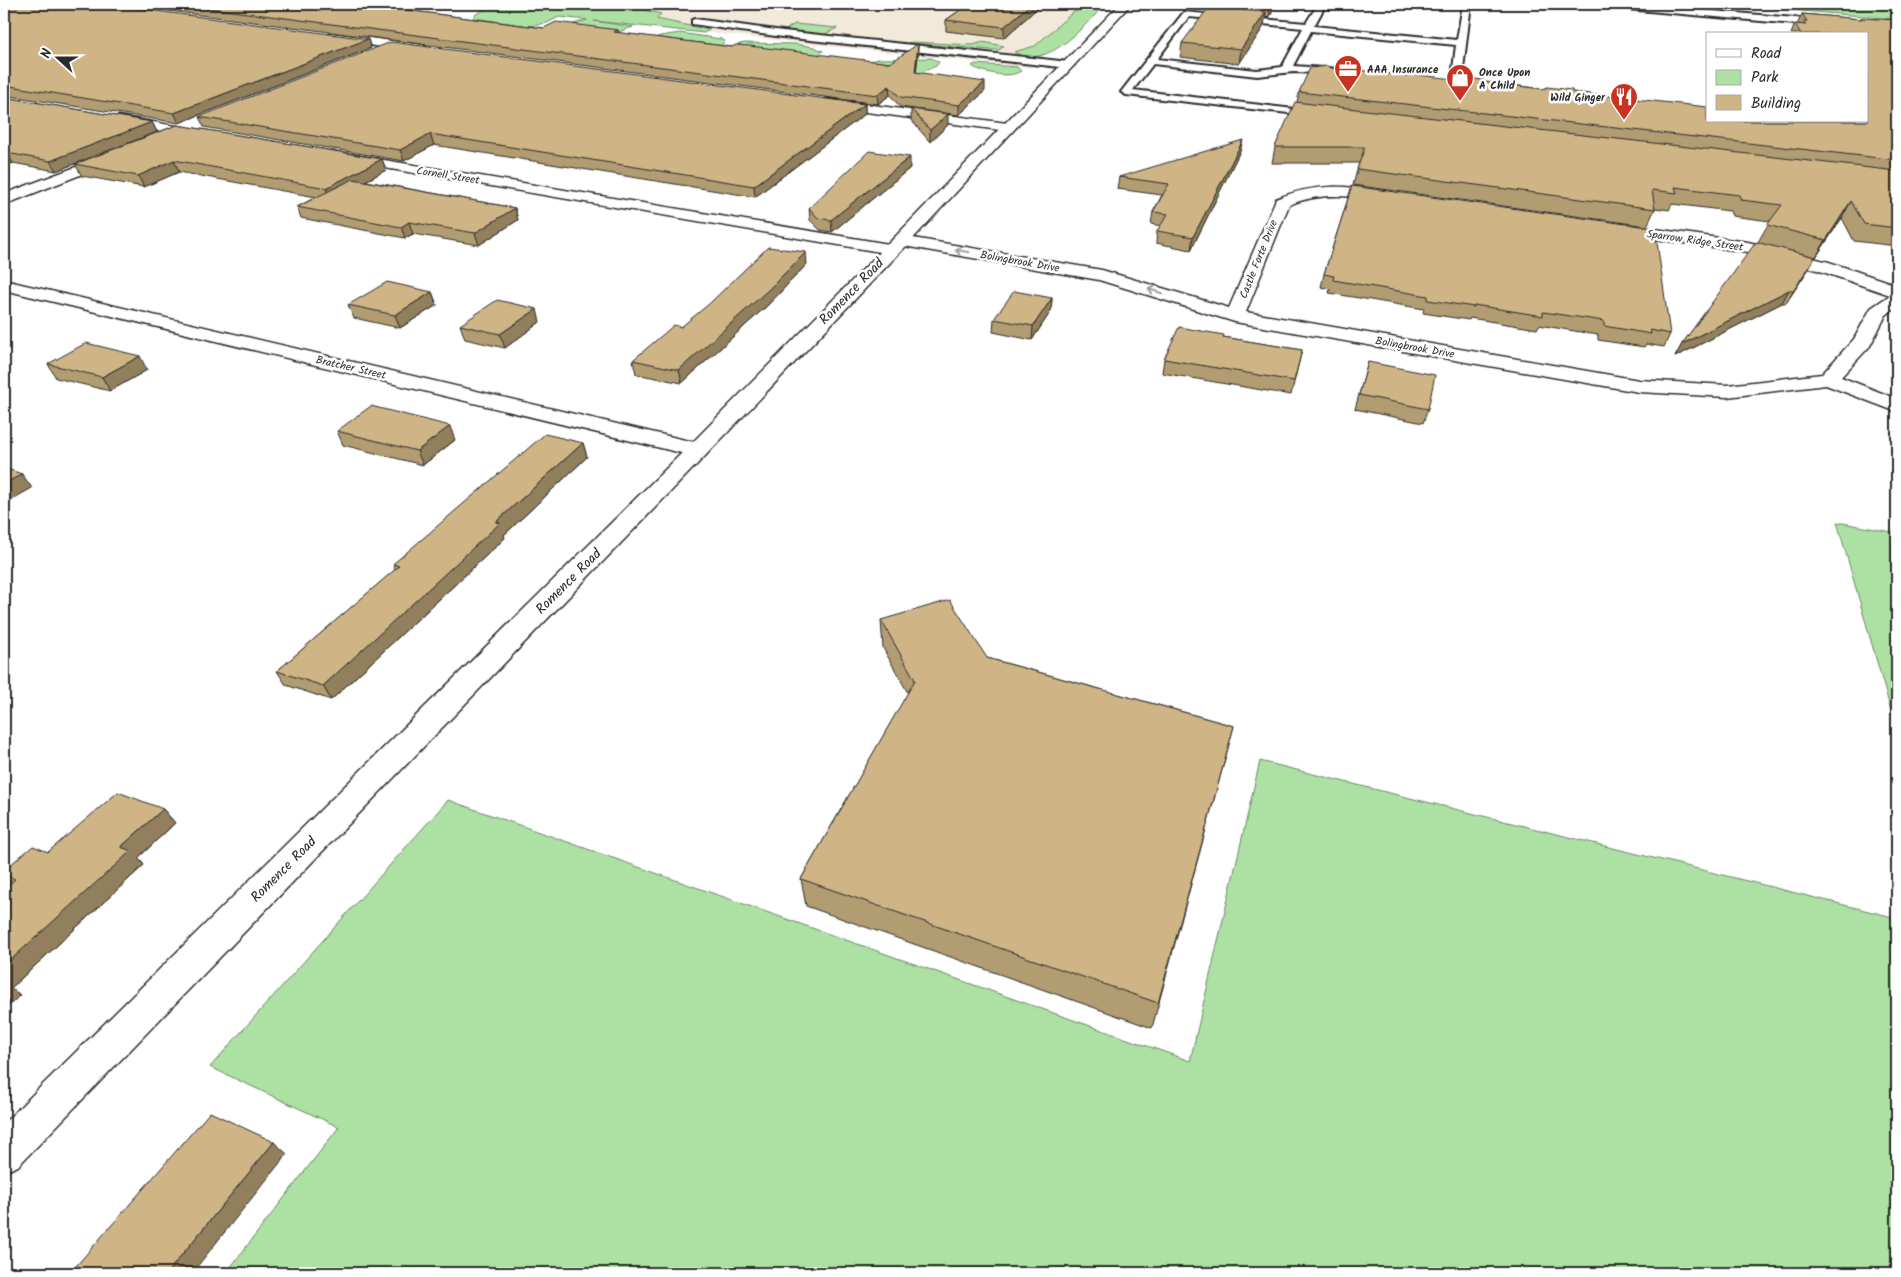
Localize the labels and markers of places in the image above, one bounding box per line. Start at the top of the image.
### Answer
office icon: AAA Insurance [1333,54,1363,93]
place label: AAA Insurance [1367,61,1439,79]
shop icon: Once Upon A Child [1445,63,1475,102]
place label: Once Upon A Child [1479,64,1530,95]
restaurant icon: Wild Ginger [1609,82,1639,121]
place label: Wild Ginger [1550,89,1606,107]

